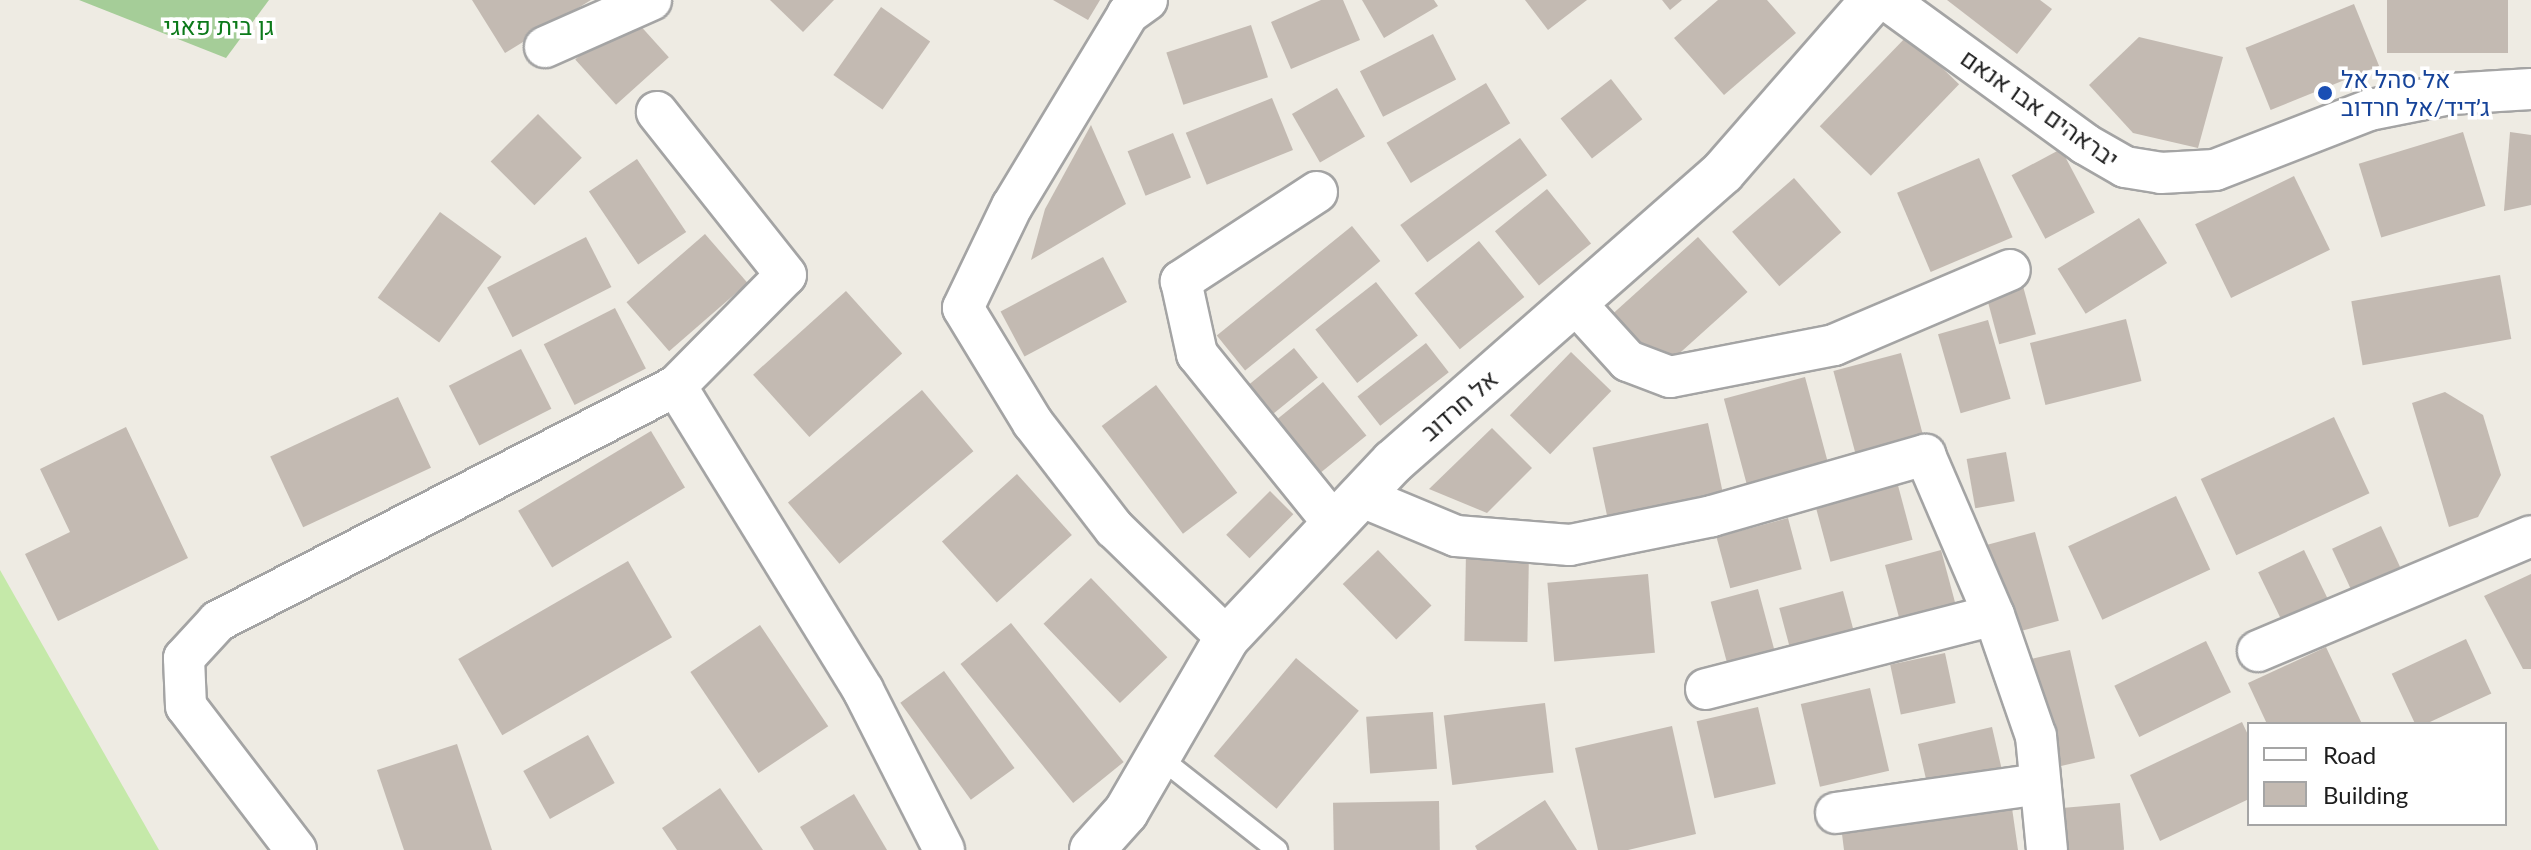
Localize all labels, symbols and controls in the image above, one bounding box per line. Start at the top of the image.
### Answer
park label: גן בית פאגי [164,12,274,40]
street label: יבראהים אבו אנאם [1956,43,2124,173]
place label: אל סהל אל ג׳דיד/אל חרדוב [2341,65,2490,121]
marker: אל סהל אל ג׳דיד/אל חרדוב [2316,84,2334,102]
street label: אל חרדוב [1415,364,1503,446]
legend [2247,722,2507,826]
text: Road [2323,740,2376,769]
text: Building [2323,780,2408,809]

